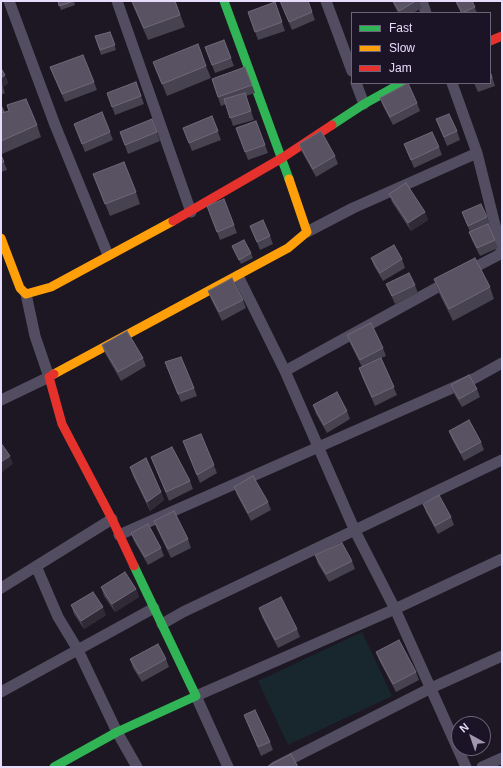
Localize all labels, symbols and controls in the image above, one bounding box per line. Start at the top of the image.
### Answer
legend [351,12,491,84]
text: Fast [389,21,412,35]
text: Slow [389,41,415,55]
text: Jam [389,61,412,75]
north arrow [451,716,491,756]
text: N [457,720,471,735]

